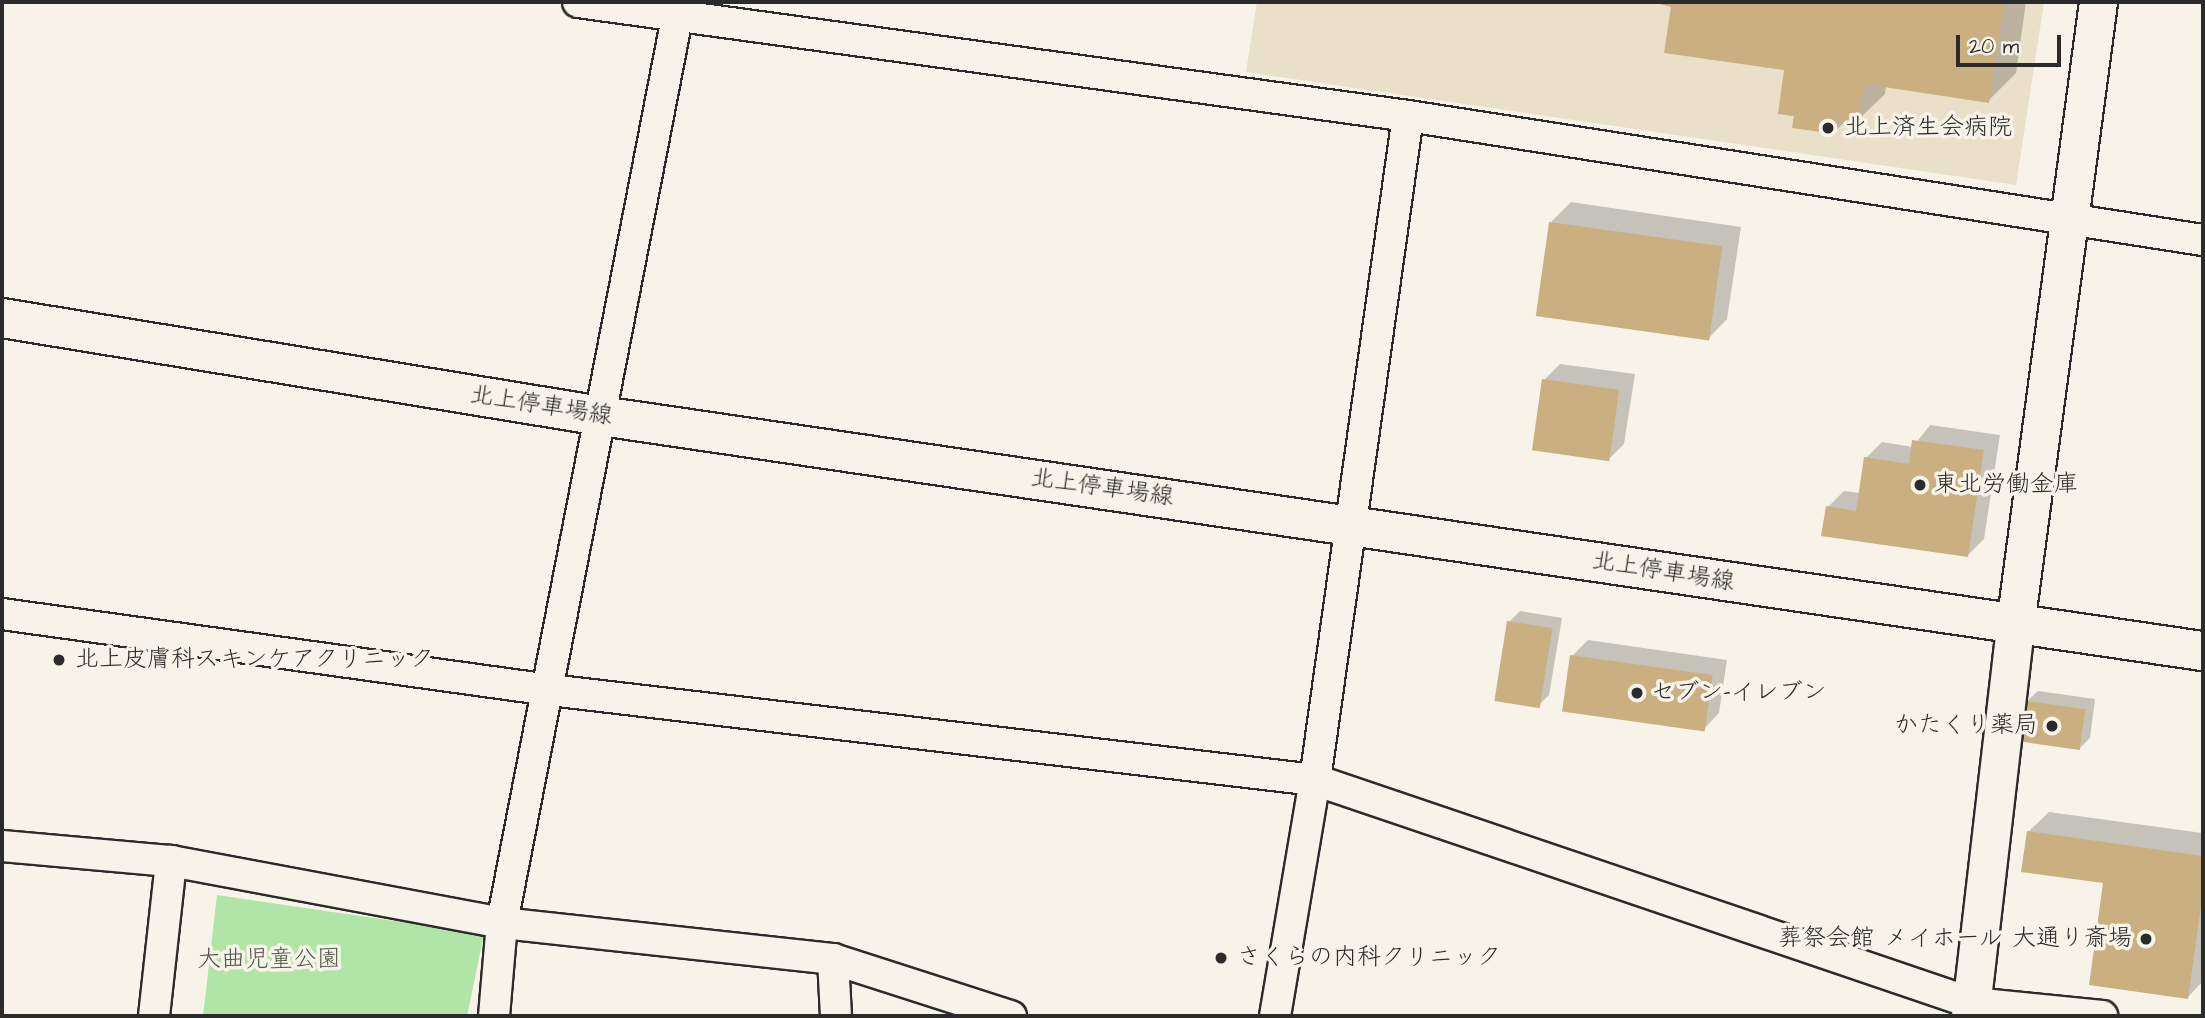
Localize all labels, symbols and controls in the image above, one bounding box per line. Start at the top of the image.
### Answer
scale bar [1960,21,2065,65]
text: 20 m [1969,32,2019,61]
place label: 北上済生会病院 [1844,114,2012,142]
marker: 北上済生会病院 [1818,118,1838,138]
street label: 北上停車場線 [468,381,614,431]
street label: 北上停車場線 [1029,464,1175,512]
place label: 東北労働金庫 [1934,471,2078,499]
marker: 東北労働金庫 [1912,477,1928,493]
street label: 北上停車場線 [1590,547,1736,597]
place label: 北上皮膚科スキンケアクリニック [75,646,435,674]
marker: 北上皮膚科スキンケアクリニック [49,650,69,670]
place label: セブン-イレブン [1651,679,1826,707]
marker: セブン-イレブン [1629,685,1645,701]
place label: かたくり薬局 [1894,712,2038,740]
marker: かたくり薬局 [2044,718,2060,734]
place label: 葬祭会館 メイホール 大通り斎場 [1777,925,2132,953]
marker: 葬祭会館 メイホール 大通り斎場 [2138,931,2154,947]
place label: さくらの内科クリニック [1237,944,1501,972]
park label: 大曲児童公園 [197,946,341,974]
marker: さくらの内科クリニック [1211,948,1231,968]

